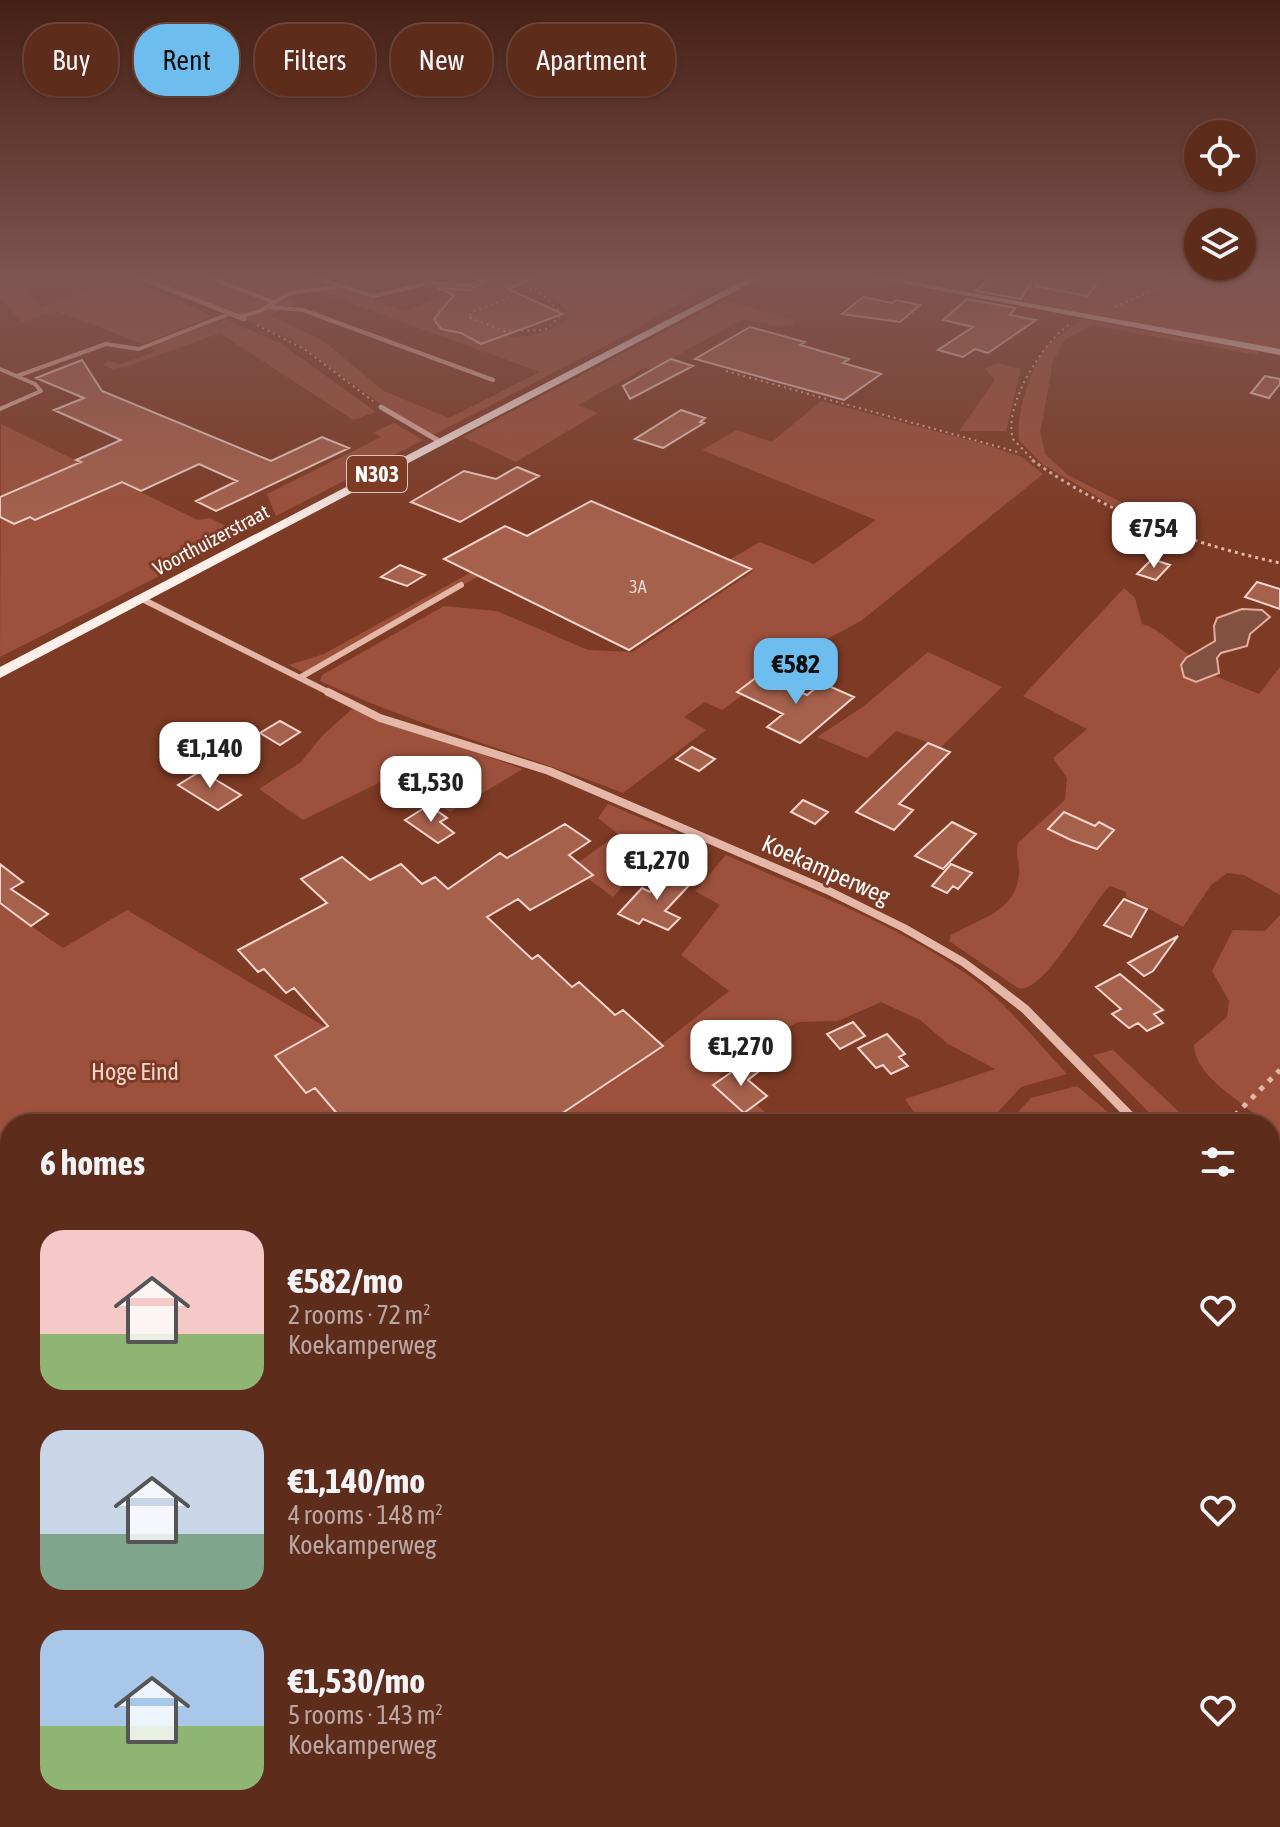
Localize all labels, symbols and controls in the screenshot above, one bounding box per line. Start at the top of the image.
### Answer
chip: Buy [24,24,118,96]
chip: Rent [134,24,239,96]
chip: Filters [255,24,375,96]
chip: New [391,24,492,96]
chip: Apartment [508,24,675,96]
map controls [1184,120,1256,280]
button: locate [1184,120,1256,192]
button: layers [1184,208,1256,280]
road number: N303 [347,456,407,492]
street label: Voorthuizerstraat [149,499,273,580]
pin: €754 [1107,502,1201,570]
text: €754 [1130,513,1178,543]
house number: 3A [629,576,647,597]
pin: €582 [749,638,843,706]
text: €582 [772,649,820,679]
pin: €1,140 [145,722,275,790]
text: €1,140 [177,733,243,763]
pin: €1,530 [366,756,496,824]
text: €1,530 [398,767,464,797]
street label: Koekamperweg [758,829,895,910]
pin: €1,270 [592,834,722,902]
text: €1,270 [624,845,690,875]
pin: €1,270 [676,1020,806,1088]
text: €1,270 [708,1031,774,1061]
park label: Hoge Eind [91,1058,179,1085]
icon: filters [1196,1140,1240,1184]
text: 6 homes [40,1143,145,1182]
text: €582/mo [288,1261,403,1300]
icon: home [104,1262,200,1358]
icon: heart [1196,1288,1240,1332]
text: 2 rooms · 72 m² [288,1300,430,1330]
text: Koekamperweg [288,1330,437,1360]
text: €1,140/mo [288,1461,425,1500]
icon: home [104,1462,200,1558]
icon: heart [1196,1488,1240,1532]
text: 4 rooms · 148 m² [288,1500,443,1530]
text: Koekamperweg [288,1530,437,1560]
text: €1,530/mo [288,1661,425,1700]
icon: home [104,1662,200,1758]
icon: heart [1196,1688,1240,1732]
text: 5 rooms · 143 m² [288,1700,443,1730]
text: Koekamperweg [288,1730,437,1760]

